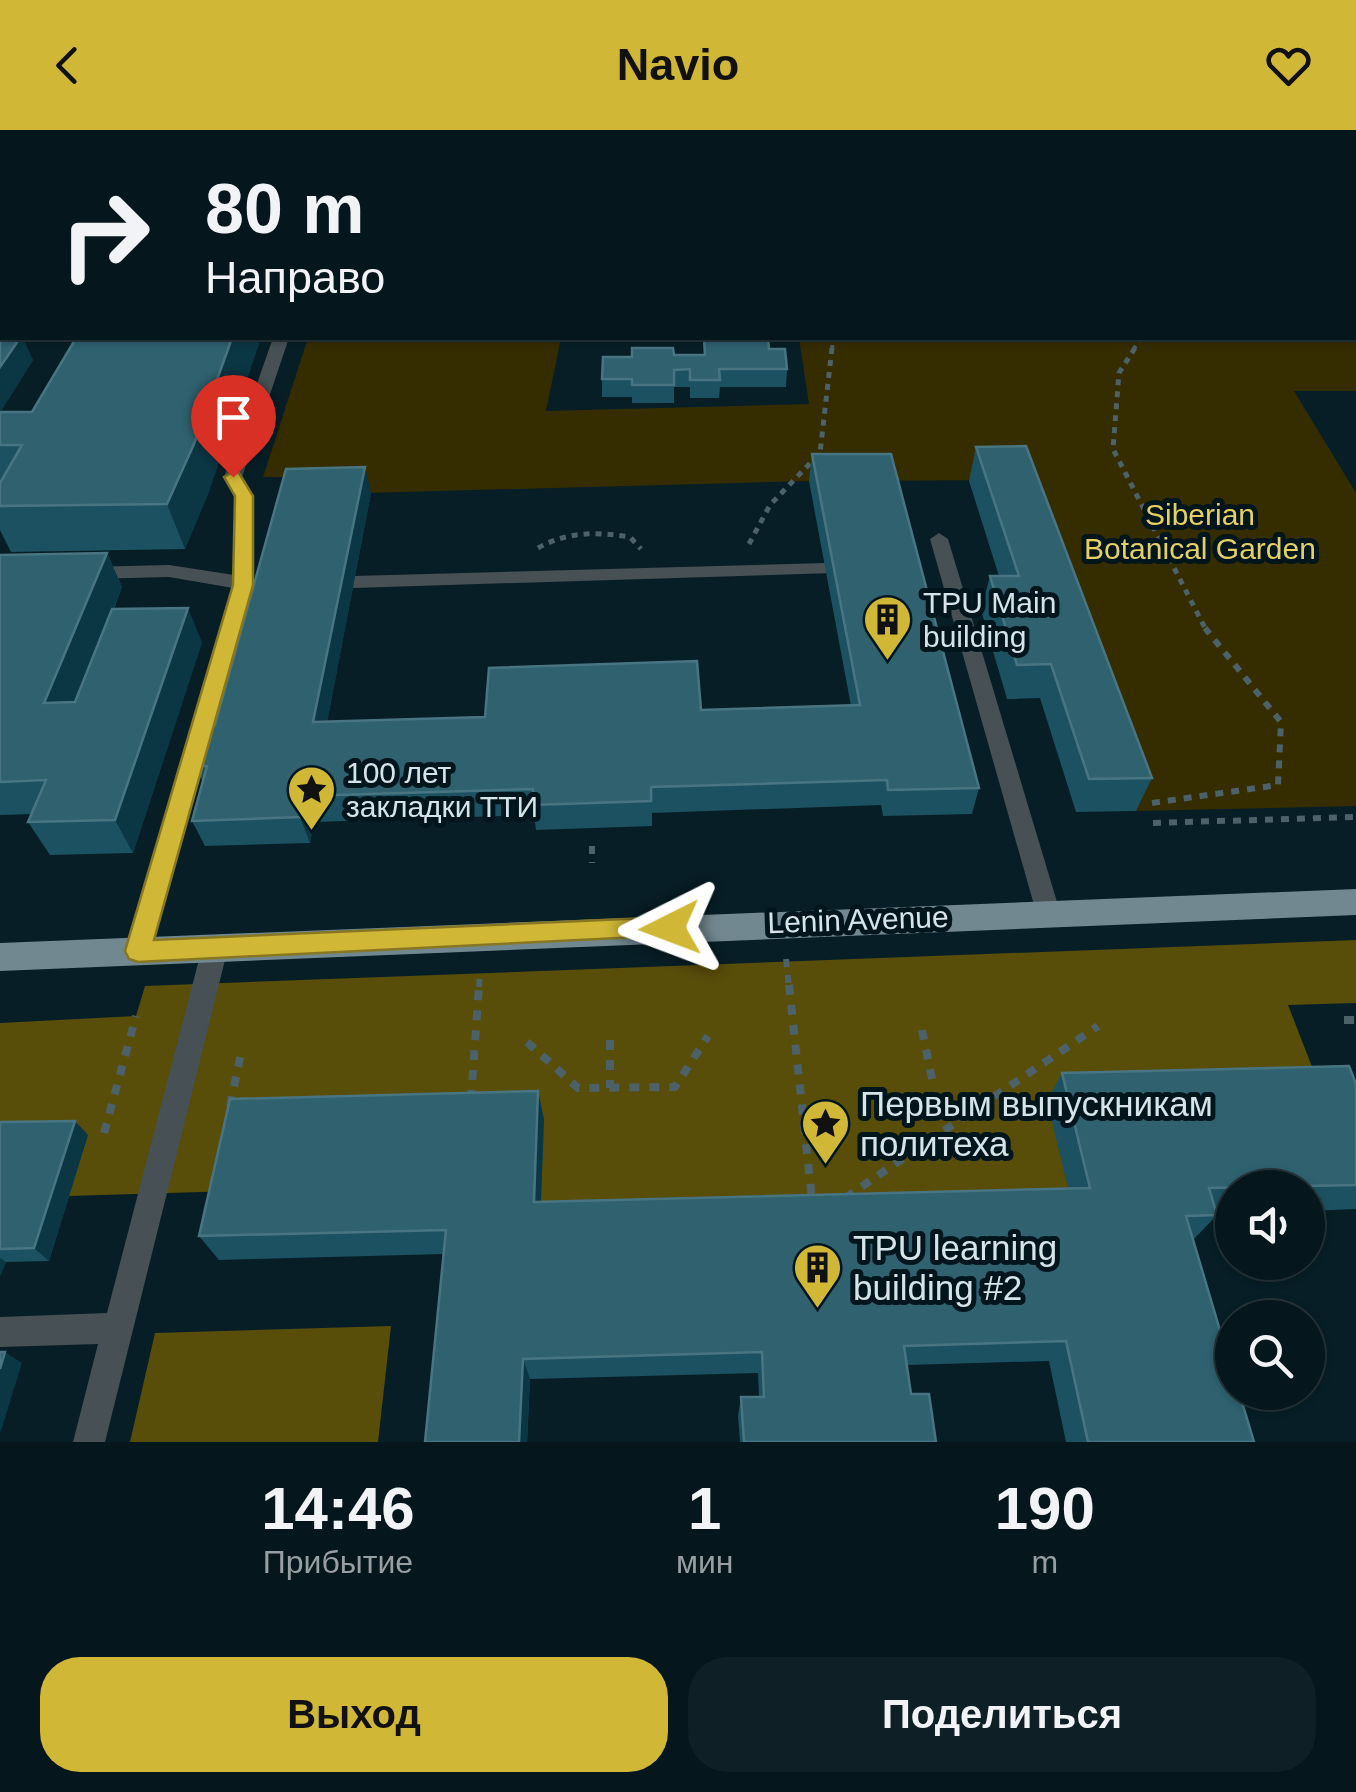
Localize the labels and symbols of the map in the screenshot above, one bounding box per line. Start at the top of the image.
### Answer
pin [191,375,276,478]
park label: Siberian Botanical Garden [1084,498,1316,565]
place label: TPU Main building [923,586,1056,653]
building icon: TPU Main building [862,594,914,662]
place label: 100 лет закладки ТТИ [346,756,538,823]
place icon: 100 лет закладки ТТИ [285,764,337,832]
position arrow [618,876,722,980]
street label: Lenin Avenue [767,900,949,939]
place label: Первым выпускникам политеха [860,1084,1213,1163]
place icon: Первым выпускникам политеха [799,1098,851,1166]
place label: TPU learning building #2 [853,1228,1057,1307]
building icon: TPU learning building #2 [792,1242,844,1310]

